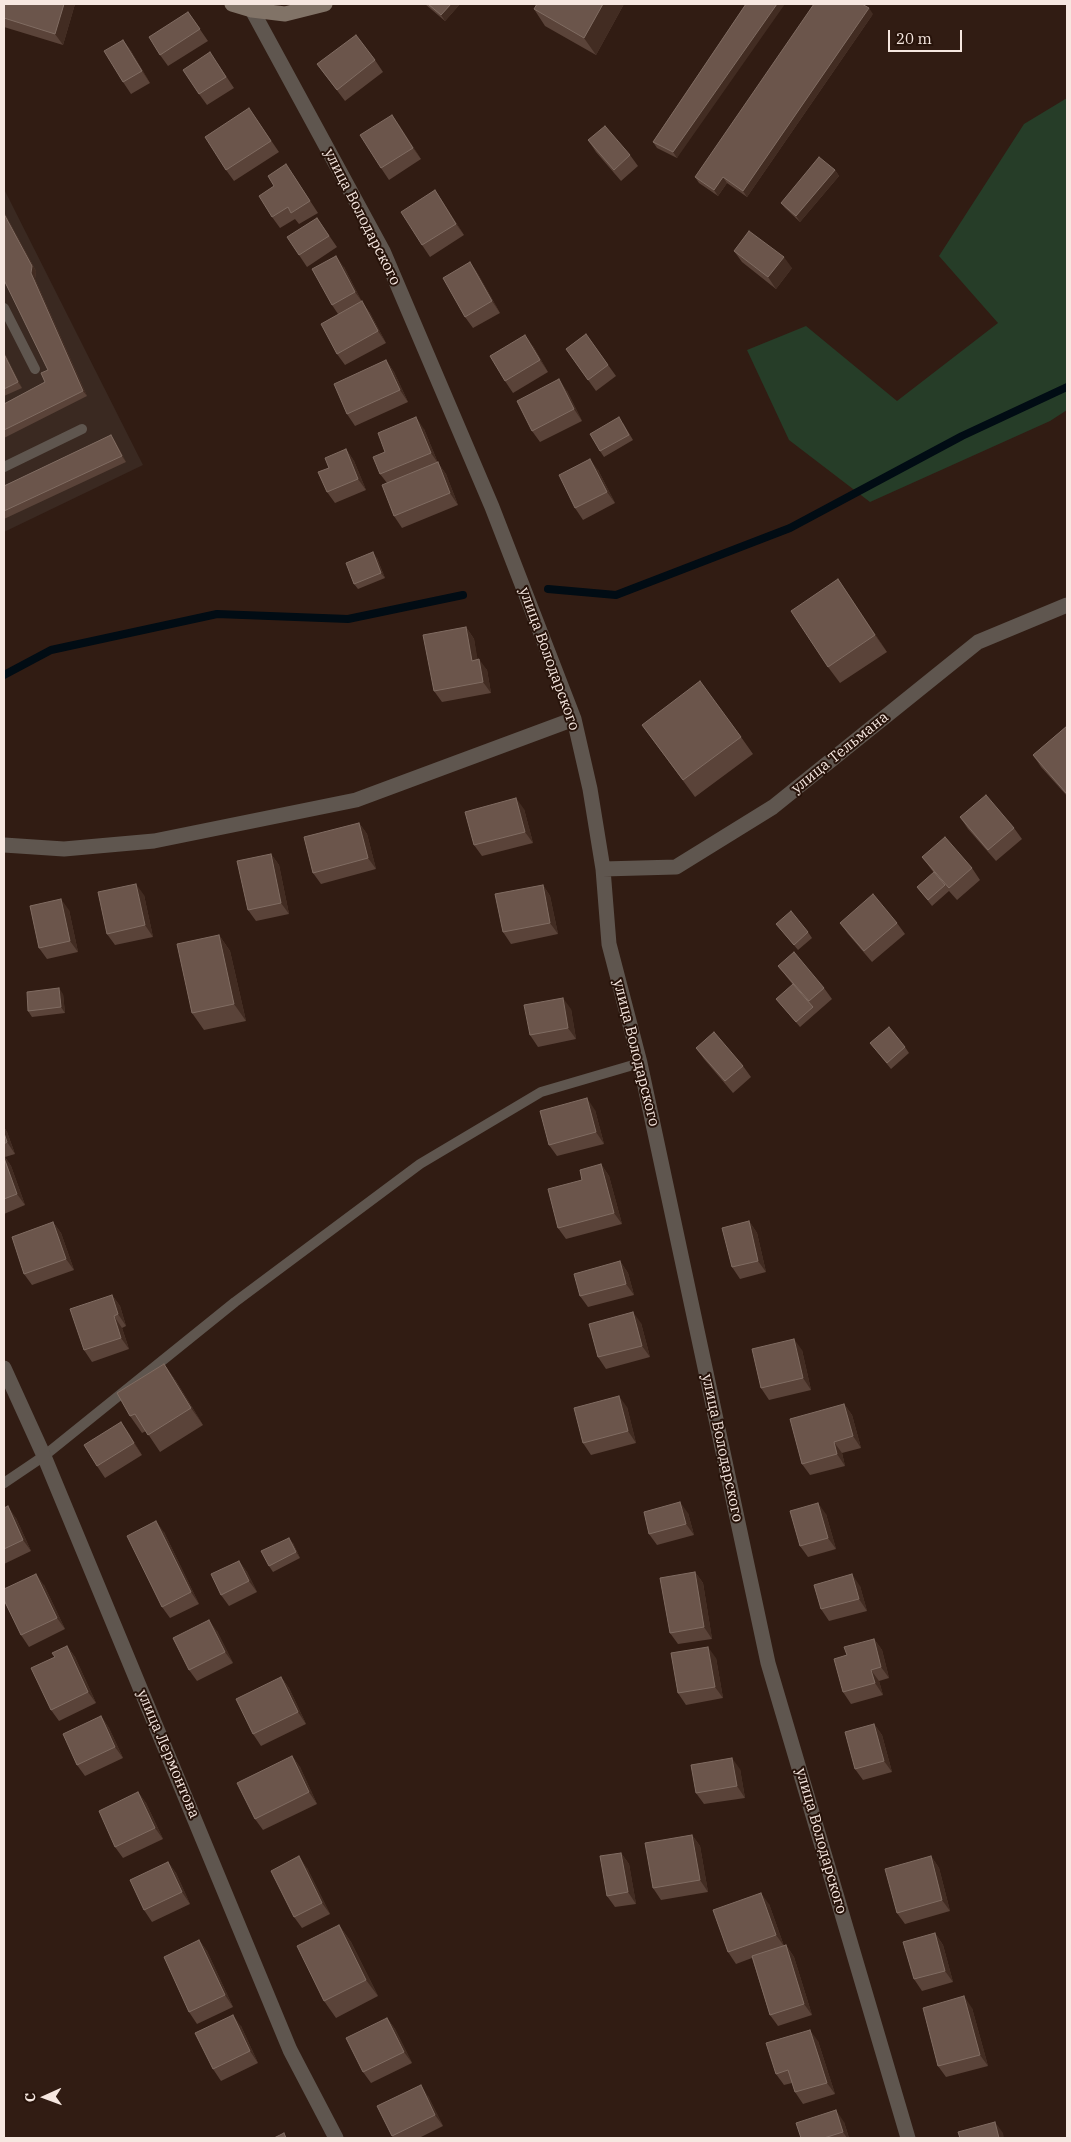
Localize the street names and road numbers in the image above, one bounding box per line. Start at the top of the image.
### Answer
street label: улица Володарского [320,146,404,288]
street label: улица Володарского [515,585,583,733]
street label: улица Тельмана [788,708,892,798]
street label: улица Володарского [609,978,663,1128]
street label: улица Володарского [698,1372,746,1524]
street label: улица Лермонтова [133,1687,203,1821]
street label: улица Володарского [792,1766,850,1916]

